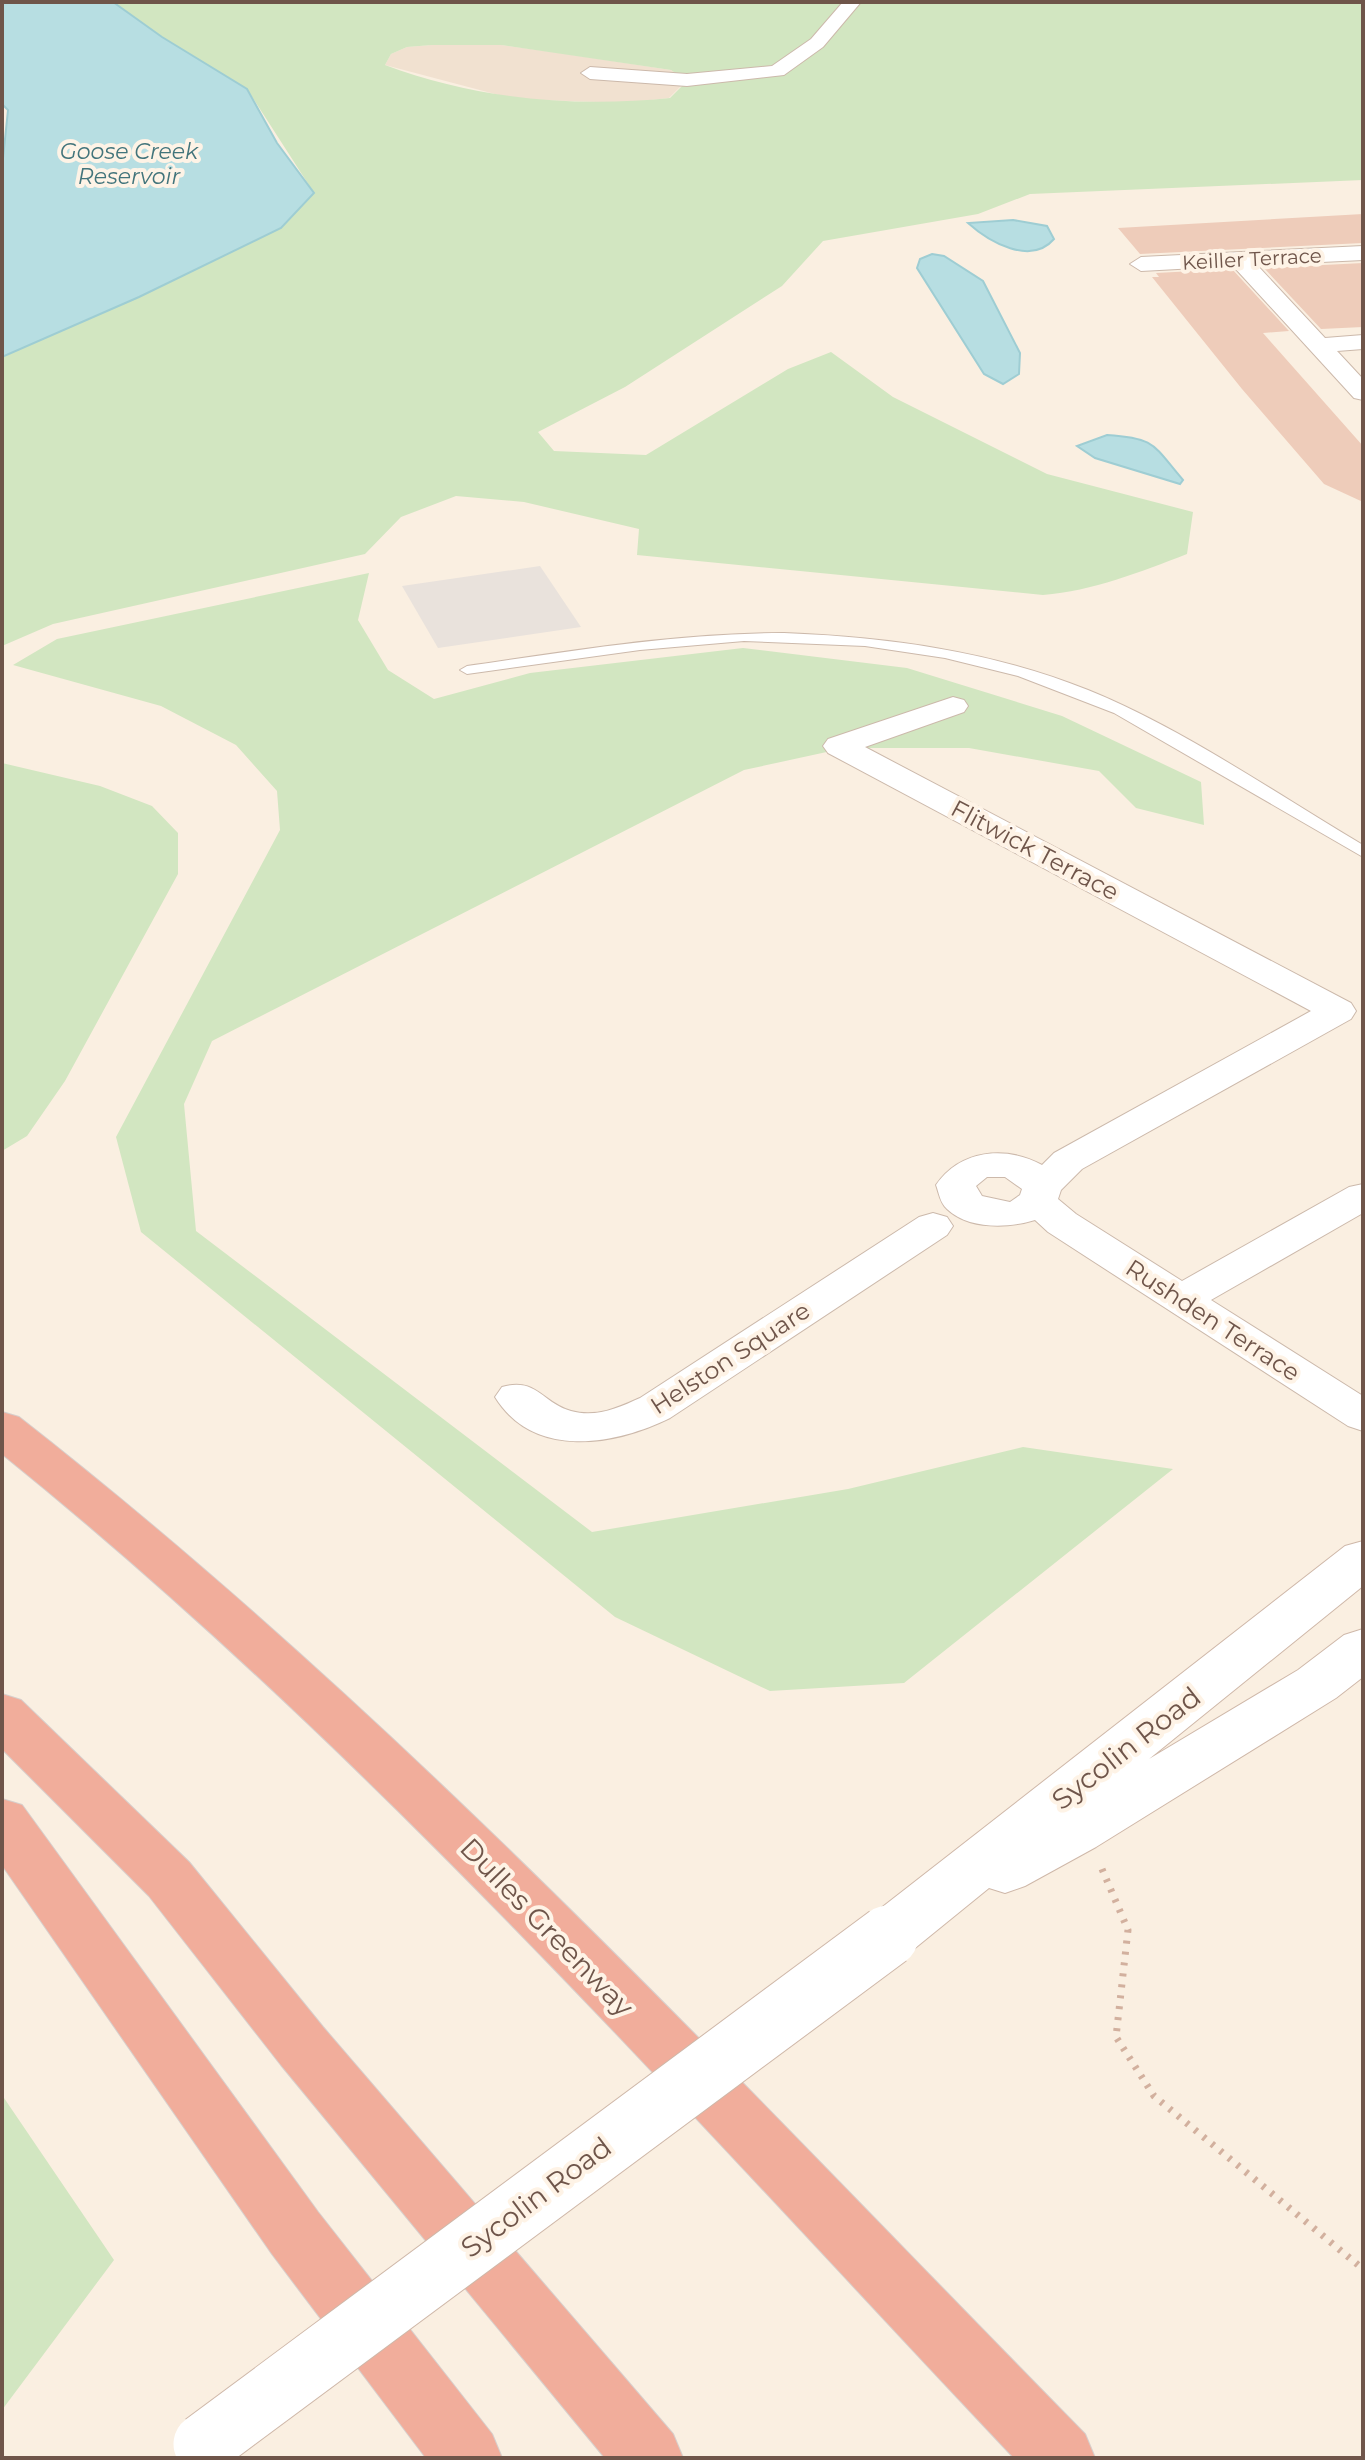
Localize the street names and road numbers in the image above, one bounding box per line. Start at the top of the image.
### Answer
street label: Keiller Terrace [1182,243,1322,275]
street label: Flitwick Terrace [946,794,1124,906]
street label: Rushden Terrace [1121,1253,1305,1387]
street label: Helston Square [645,1296,815,1420]
street label: Sycolin Road [1045,1679,1207,1817]
street label: Dulles Greenway [453,1831,641,2024]
street label: Sycolin Road [454,2129,618,2265]

